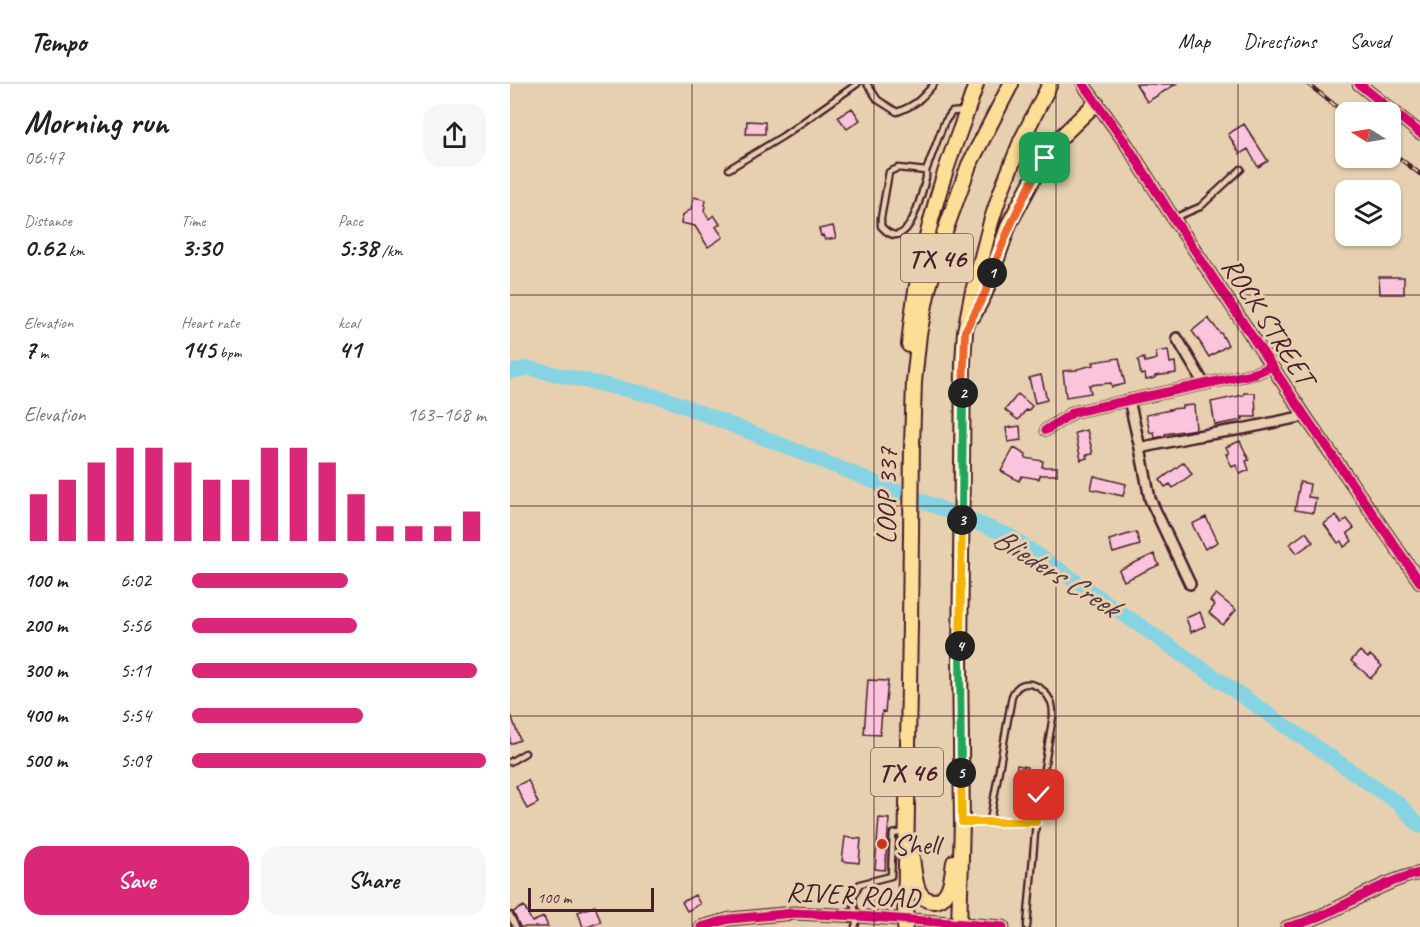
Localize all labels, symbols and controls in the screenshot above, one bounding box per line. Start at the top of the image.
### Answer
text: Tempo [30,24,86,59]
text: Map [1178,28,1210,54]
text: Directions [1243,28,1316,54]
text: Saved [1349,28,1390,54]
text: Morning run [24,101,168,143]
north arrow [1335,102,1401,168]
map controls [1335,102,1401,246]
button: share [423,104,486,167]
pin [1019,132,1070,183]
icon: arrive [1028,141,1061,174]
text: 06:47 [24,145,64,170]
button: layers [1335,180,1401,246]
text: Distance [24,211,72,231]
text: Time [181,211,205,231]
text: Pace [338,211,363,231]
text: 0.62 [24,231,65,264]
text: 3:30 [181,231,221,264]
text: 5:38 [338,231,378,264]
road number: TX 46 [901,234,973,282]
text: km [65,241,84,261]
text: /km [378,241,403,261]
street label: ROCK STREET [1214,251,1326,397]
pin: 1 [977,258,1007,288]
text: 1 [988,263,996,283]
text: Elevation [24,313,73,333]
text: Heart rate [181,313,239,333]
text: kcal [338,313,359,333]
text: 7 [24,333,36,366]
text: 145 [181,333,216,366]
text: 41 [338,333,361,366]
text: m [36,343,48,363]
text: bpm [216,343,242,363]
pin: 2 [948,378,978,408]
text: 2 [959,383,967,403]
text: Elevation [24,402,86,427]
text: 163–168 m [407,402,486,427]
street label: LOOP 337 [868,446,905,545]
pin: 3 [947,505,977,535]
text: 3 [958,510,966,530]
water label: Blieders Creek [986,518,1131,629]
text: 100 m [24,568,67,593]
text: 6:02 [120,568,151,593]
text: 200 m [24,613,67,638]
text: 5:56 [120,613,151,638]
pin: 4 [945,631,975,661]
text: 4 [956,636,964,656]
text: 300 m [24,658,67,683]
text: 5:11 [120,658,151,683]
text: 400 m [24,703,67,728]
text: 5:54 [120,703,151,728]
text: 500 m [24,748,67,773]
text: 5:09 [120,748,151,773]
road number: TX 46 [871,748,943,796]
pin: 5 [946,758,976,788]
text: 5 [958,763,964,783]
pin [1013,769,1064,820]
icon: check [1022,778,1055,811]
place label: Shell [894,827,945,862]
marker: Shell [875,837,889,851]
button: Save [24,846,249,915]
button: Share [261,846,486,915]
street label: RIVER ROAD [785,874,922,916]
scale bar [528,885,654,912]
text: 100 m [537,888,571,908]

